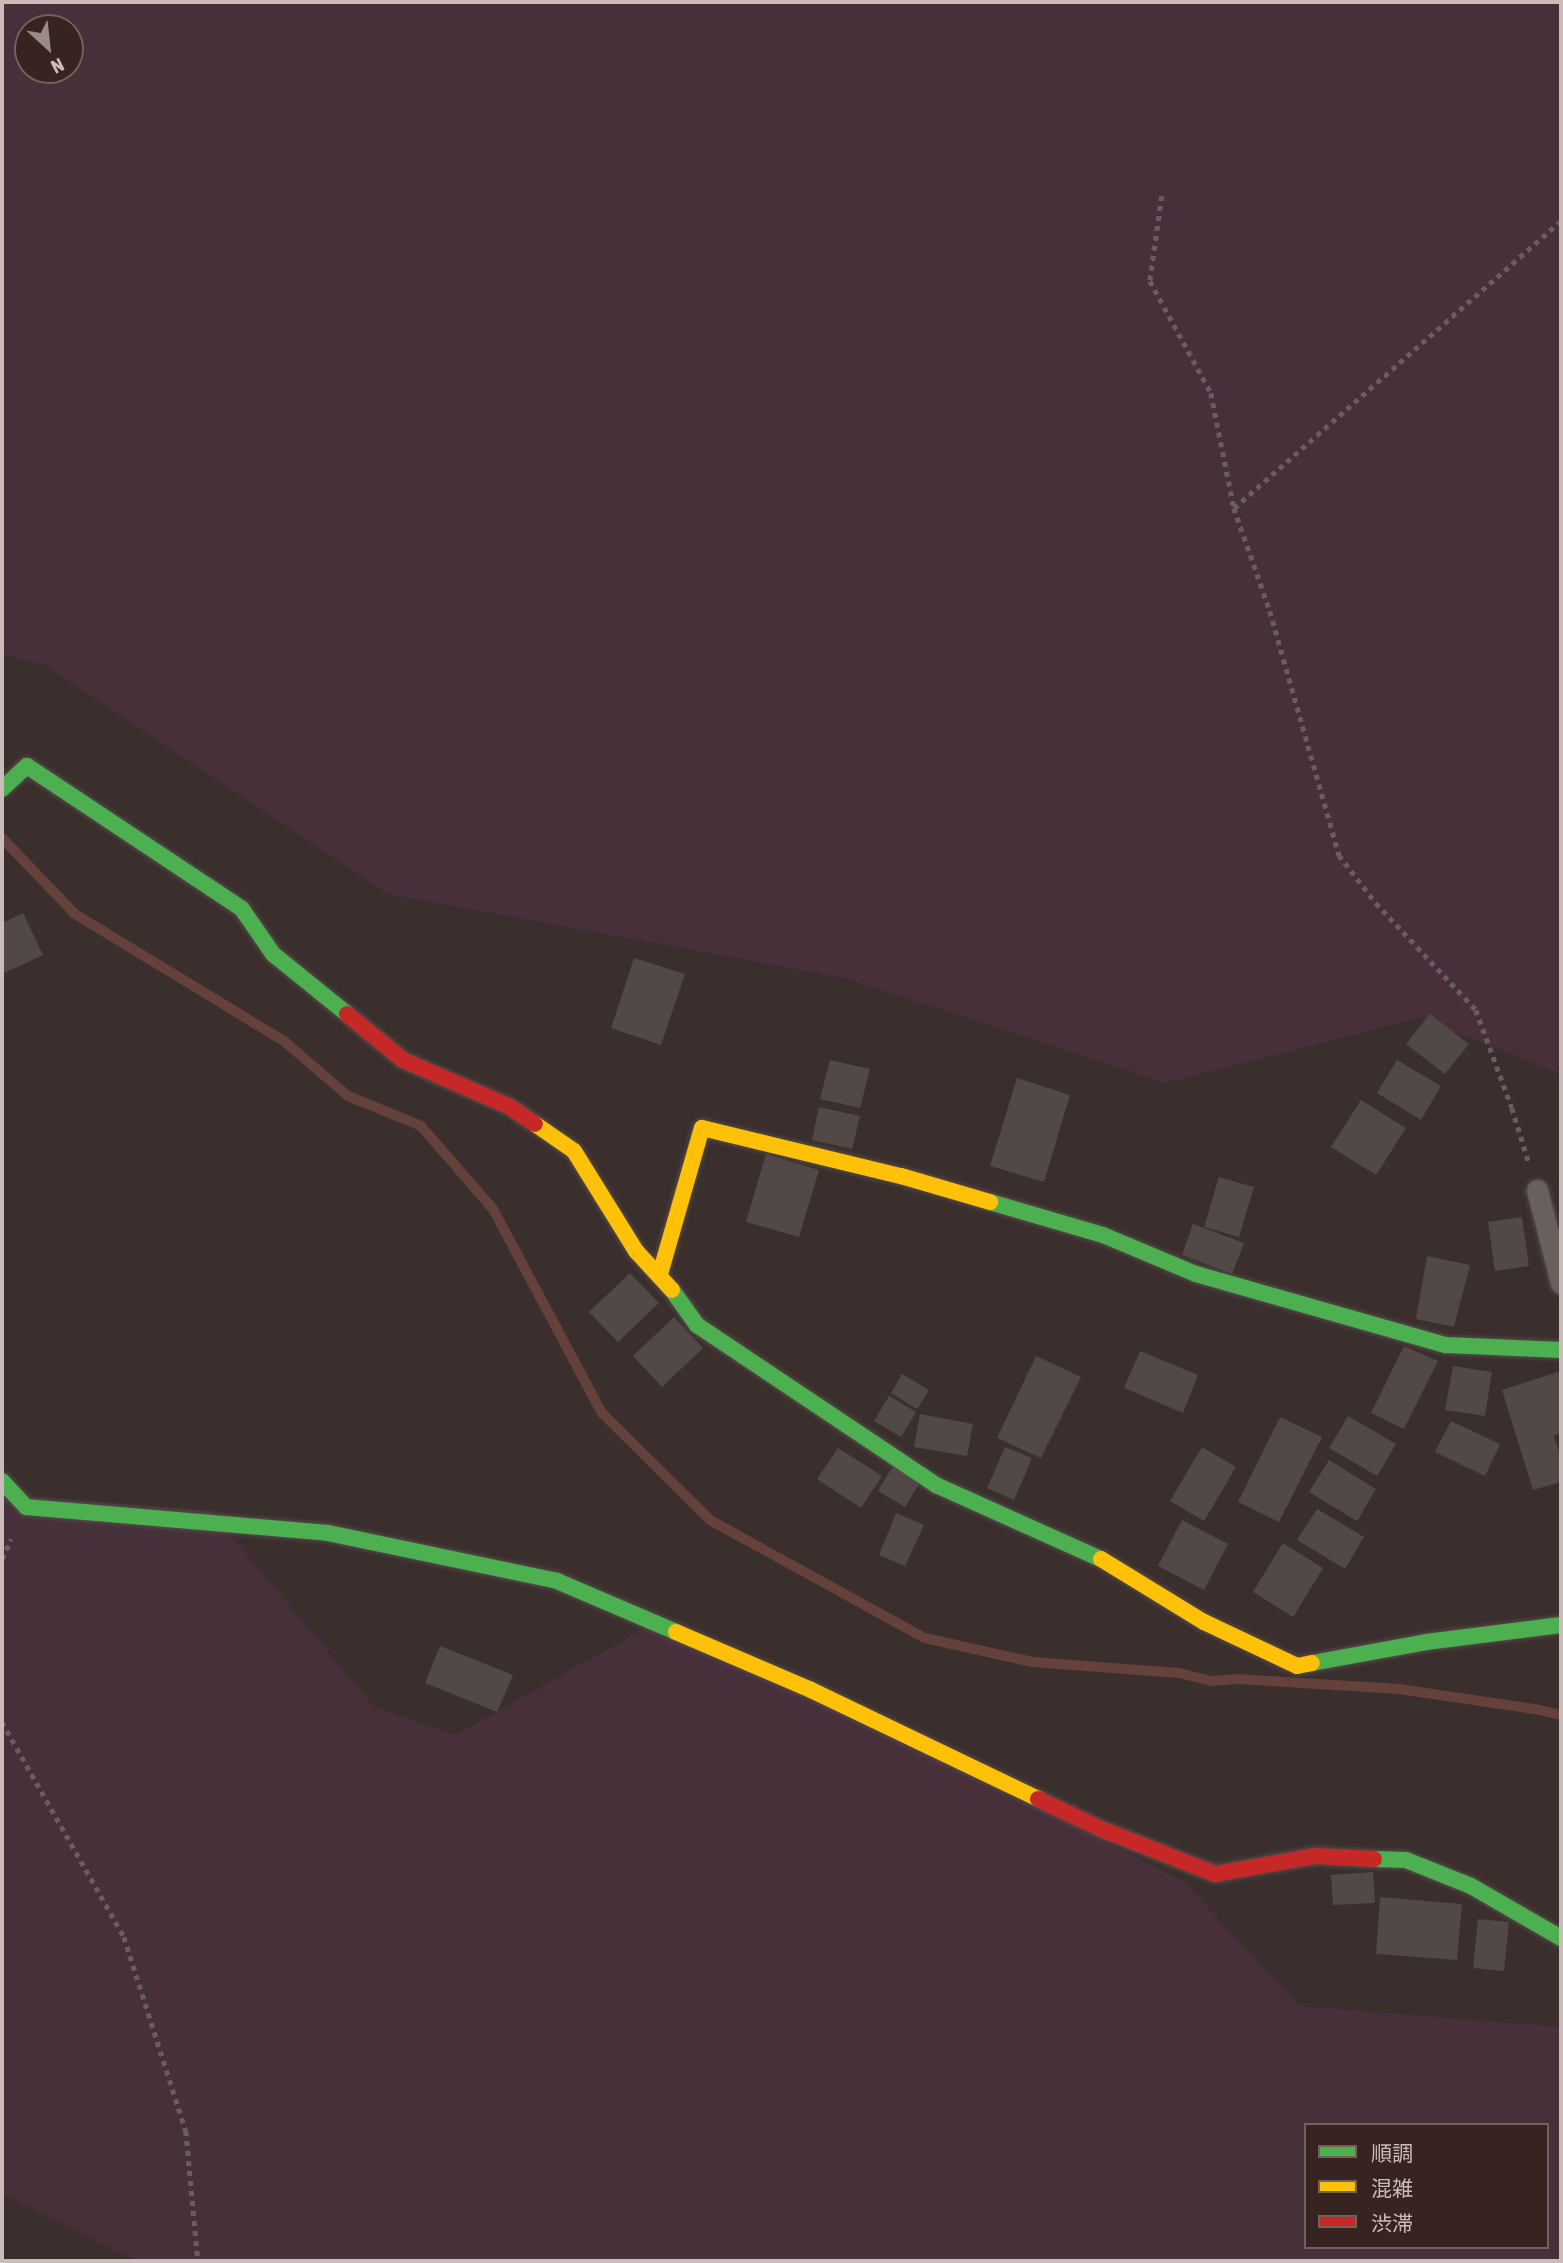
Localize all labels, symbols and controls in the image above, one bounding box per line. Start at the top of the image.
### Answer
north arrow [14,14,84,84]
text: N [48,54,68,78]
legend [1304,2123,1549,2249]
text: 順調 [1371,2141,1413,2165]
text: 混雑 [1371,2176,1413,2200]
text: 渋滞 [1371,2211,1413,2235]

